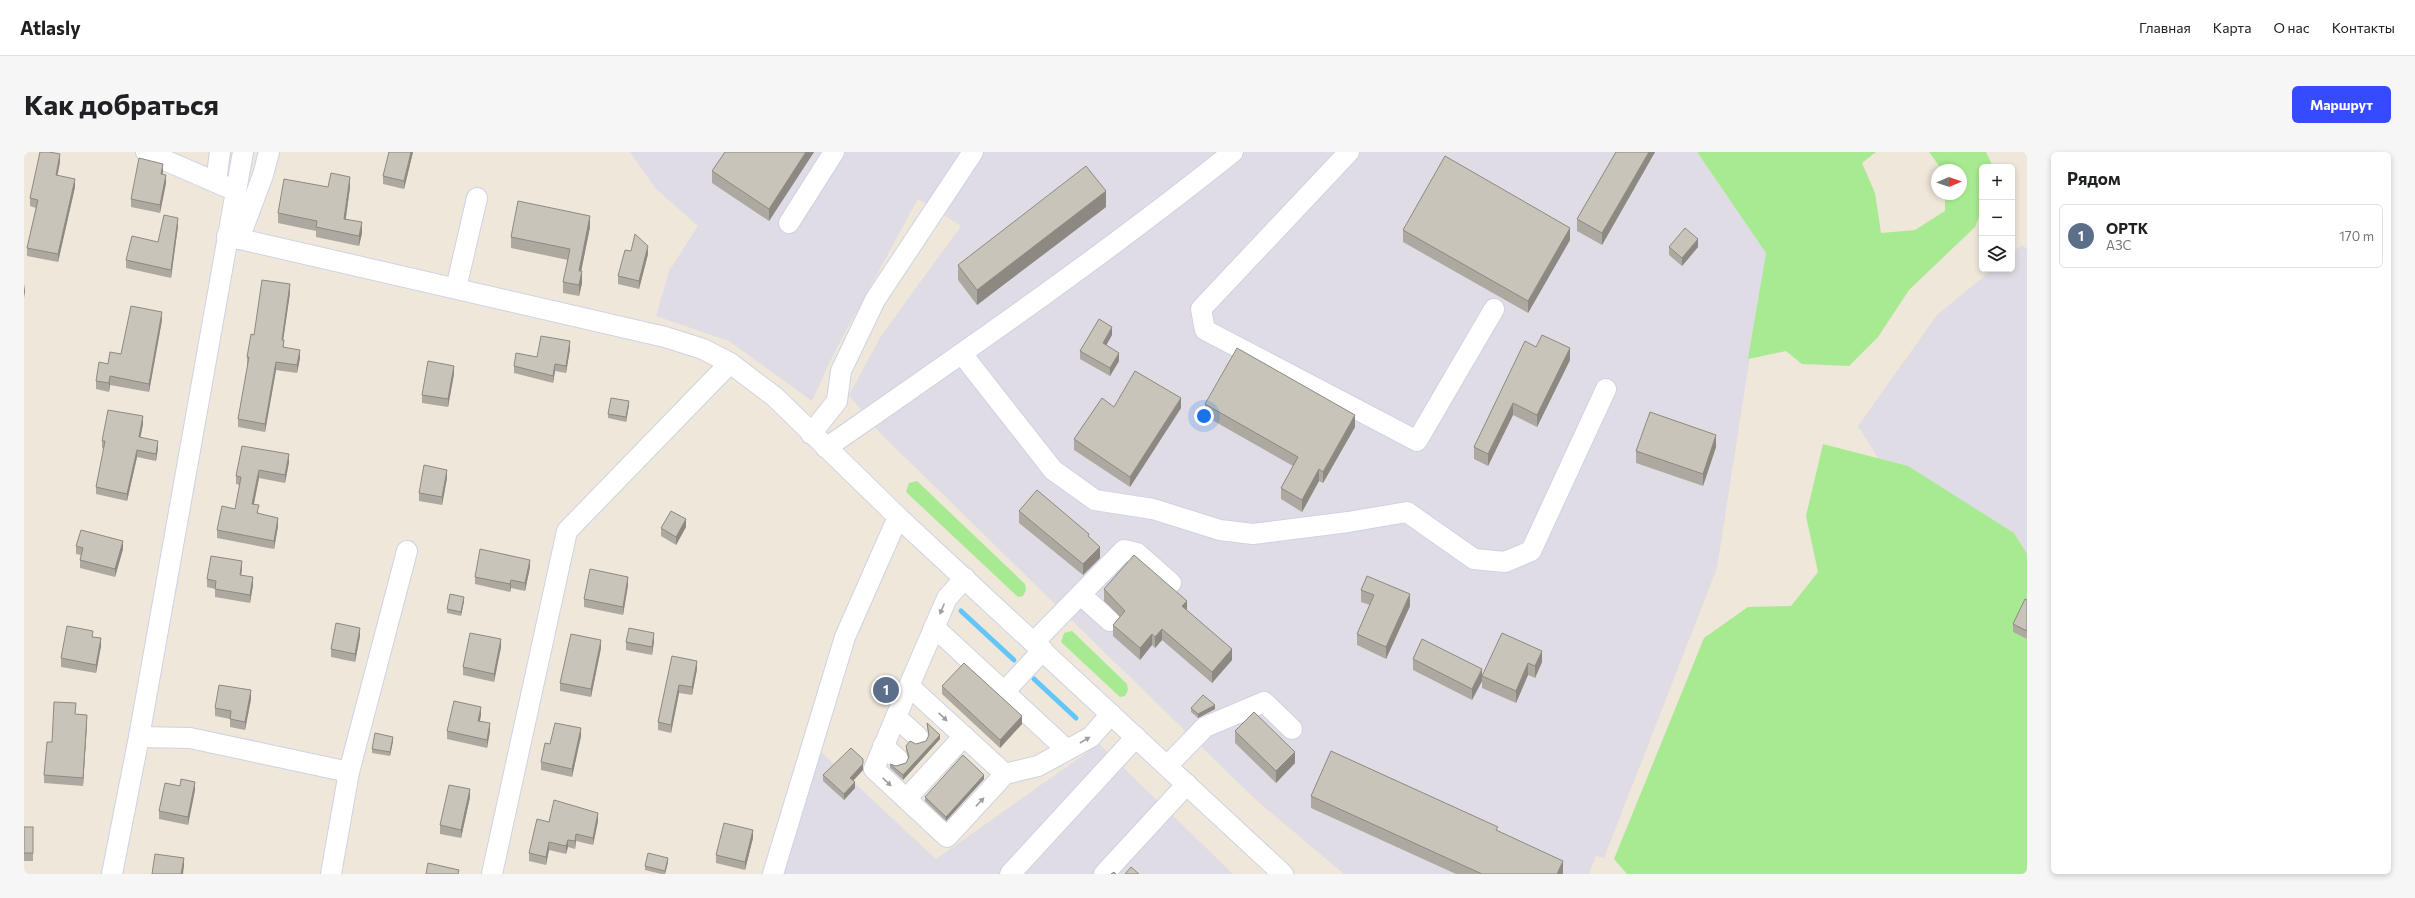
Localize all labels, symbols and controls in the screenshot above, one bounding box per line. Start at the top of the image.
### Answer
text: Atlasly [20,16,81,39]
text: Главная [2139,19,2191,36]
text: Карта [2213,19,2251,36]
text: О нас [2273,19,2310,36]
text: Контакты [2332,19,2395,36]
button: Маршрут [2292,86,2391,123]
text: Как добраться [24,87,219,121]
north arrow [1931,164,1967,200]
map controls [1979,164,2015,272]
button: + [1979,164,2015,200]
text: Рядом [2067,168,2121,189]
button: − [1979,200,2015,236]
text: ОРТК [2106,219,2148,237]
text: 1 [2078,228,2084,244]
text: 170 m [2339,228,2374,244]
button: layers [1979,236,2015,272]
text: АЗС [2106,237,2131,253]
your location [1194,406,1214,426]
one-way arrow [939,603,945,614]
pin: 1 [873,675,899,705]
one-way arrow [939,712,948,721]
one-way arrow [1079,736,1091,743]
one-way arrow [882,777,892,786]
one-way arrow [975,797,984,807]

